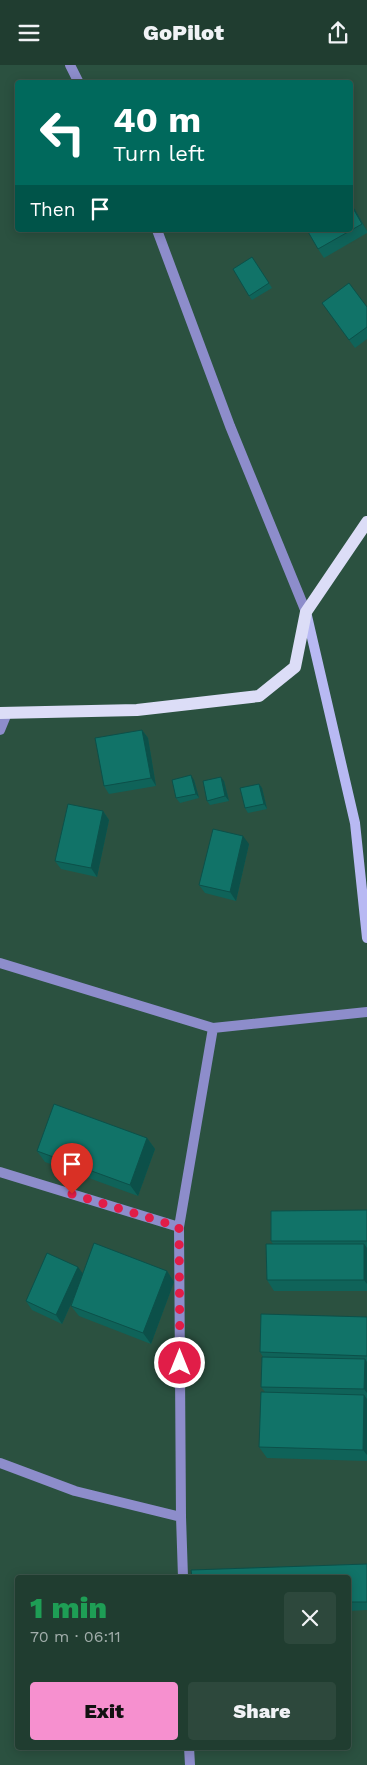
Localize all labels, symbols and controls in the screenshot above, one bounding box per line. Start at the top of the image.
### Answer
icon: menu [15,19,43,47]
icon: share [324,19,352,47]
text: GoPilot [143,20,224,45]
text: 40 m [113,99,201,141]
icon: left [30,100,95,165]
text: Turn left [113,141,205,166]
icon: arrive [86,195,114,223]
text: Then [30,198,76,221]
pin [51,1143,93,1194]
icon: arrive [58,1150,86,1178]
position arrow [153,1336,205,1388]
text: 1 min [30,1590,107,1625]
button: close [284,1592,336,1644]
text: 70 m · 06:11 [30,1627,121,1646]
button: Exit [30,1682,178,1740]
button: Share [188,1682,336,1740]

